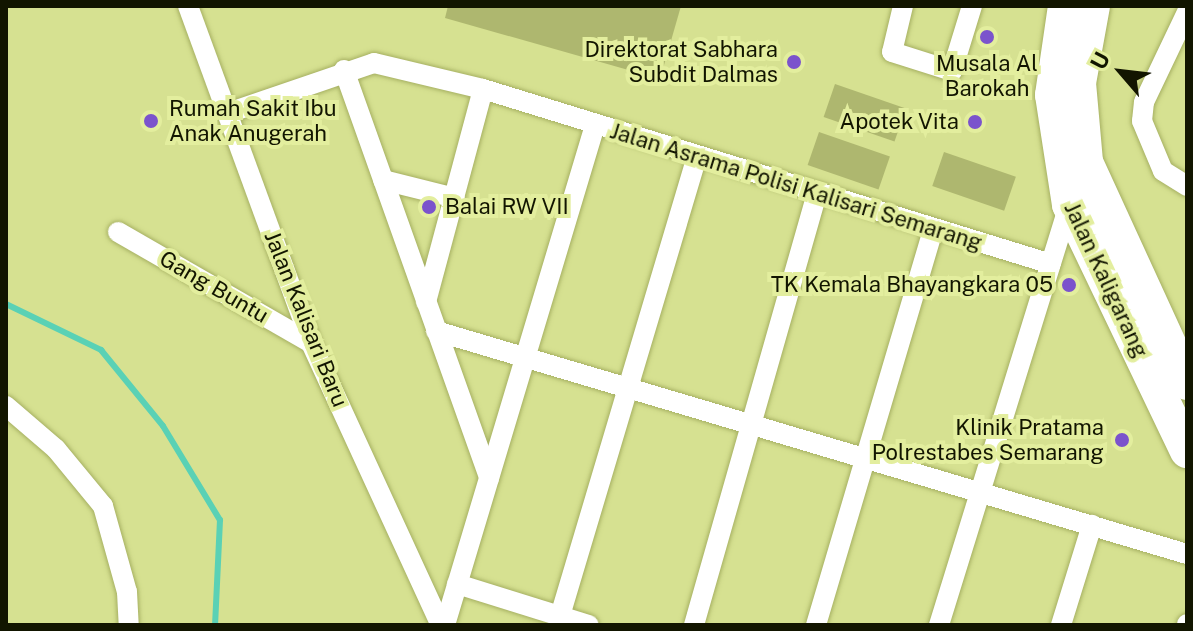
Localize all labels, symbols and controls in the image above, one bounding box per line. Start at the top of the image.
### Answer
marker: Musala Al Barokah [978,28,996,46]
north arrow [1081,32,1161,112]
place label: Direktorat Sabhara Subdit Dalmas [585,36,778,88]
text: U [1085,48,1115,74]
place label: Musala Al Barokah [936,50,1038,102]
marker: Direktorat Sabhara Subdit Dalmas [785,53,803,71]
place label: Rumah Sakit Ibu Anak Anugerah [169,95,336,146]
place label: Apotek Vita [839,109,959,135]
marker: Rumah Sakit Ibu Anak Anugerah [140,110,162,132]
marker: Apotek Vita [966,113,984,131]
street label: Jalan Asrama Polisi Kalisari Semarang [607,118,985,256]
place label: Balai RW VII [445,194,569,220]
marker: Balai RW VII [420,198,438,216]
street label: Jalan Kaligarang [1058,198,1154,362]
street label: Jalan Kalisari Baru [259,227,353,411]
street label: Gang Buntu [155,245,273,329]
place label: TK Kemala Bhayangkara 05 [771,272,1053,298]
marker: TK Kemala Bhayangkara 05 [1060,276,1078,294]
place label: Klinik Pratama Polrestabes Semarang [872,414,1104,466]
marker: Klinik Pratama Polrestabes Semarang [1111,429,1133,451]

